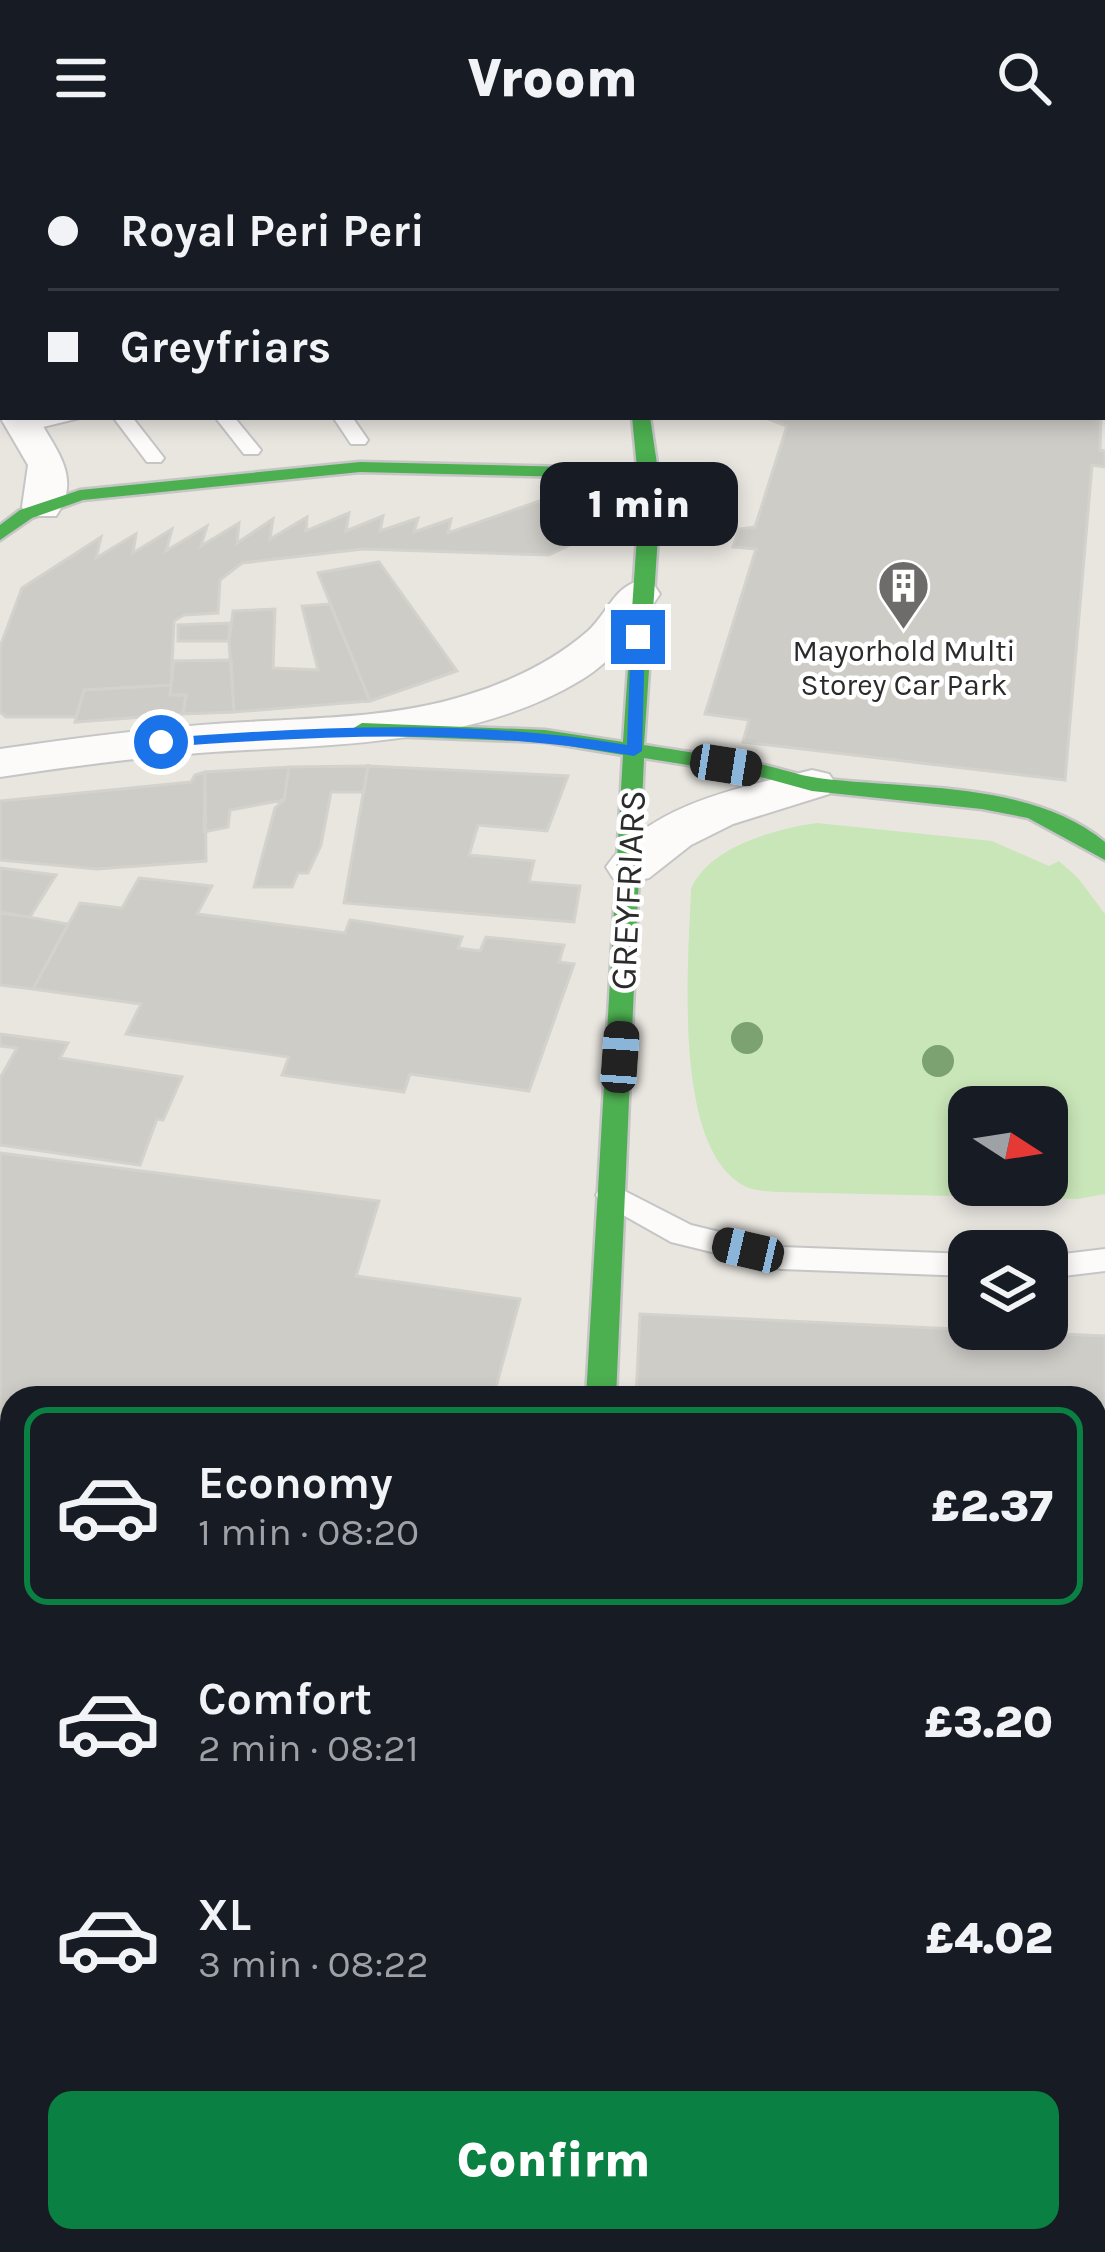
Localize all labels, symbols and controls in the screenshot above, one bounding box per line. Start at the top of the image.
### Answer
icon: menu [48,45,114,111]
icon: search [991,45,1057,111]
text: Vroom [467,46,638,110]
text: Royal Peri Peri [120,205,425,257]
text: Greyfriars [120,321,331,373]
callout: 1 min [539,463,737,547]
text: 1 min [588,481,690,527]
building icon: Mayorhold Multi Storey Car Park [876,558,932,632]
route end [611,610,665,664]
place label: Mayorhold Multi Storey Car Park [792,633,1016,703]
route start [134,715,188,769]
car [688,742,764,788]
street label: GREYFRIARS [602,789,654,991]
car [600,1020,640,1094]
north arrow [948,1086,1068,1206]
map controls [948,1086,1068,1350]
car [709,1224,787,1276]
button: layers [948,1230,1068,1350]
icon: car [54,1452,162,1560]
text: Economy [198,1457,393,1509]
text: £2.37 [931,1480,1053,1532]
text: 1 min · 08:20 [198,1509,419,1555]
icon: car [54,1668,162,1776]
text: Comfort [198,1673,372,1725]
text: £3.20 [925,1696,1053,1748]
text: 2 min · 08:21 [198,1725,419,1771]
icon: car [54,1884,162,1992]
text: XL [198,1889,251,1941]
text: £4.02 [926,1912,1053,1964]
text: 3 min · 08:22 [198,1941,429,1987]
button: Confirm [48,2091,1059,2229]

